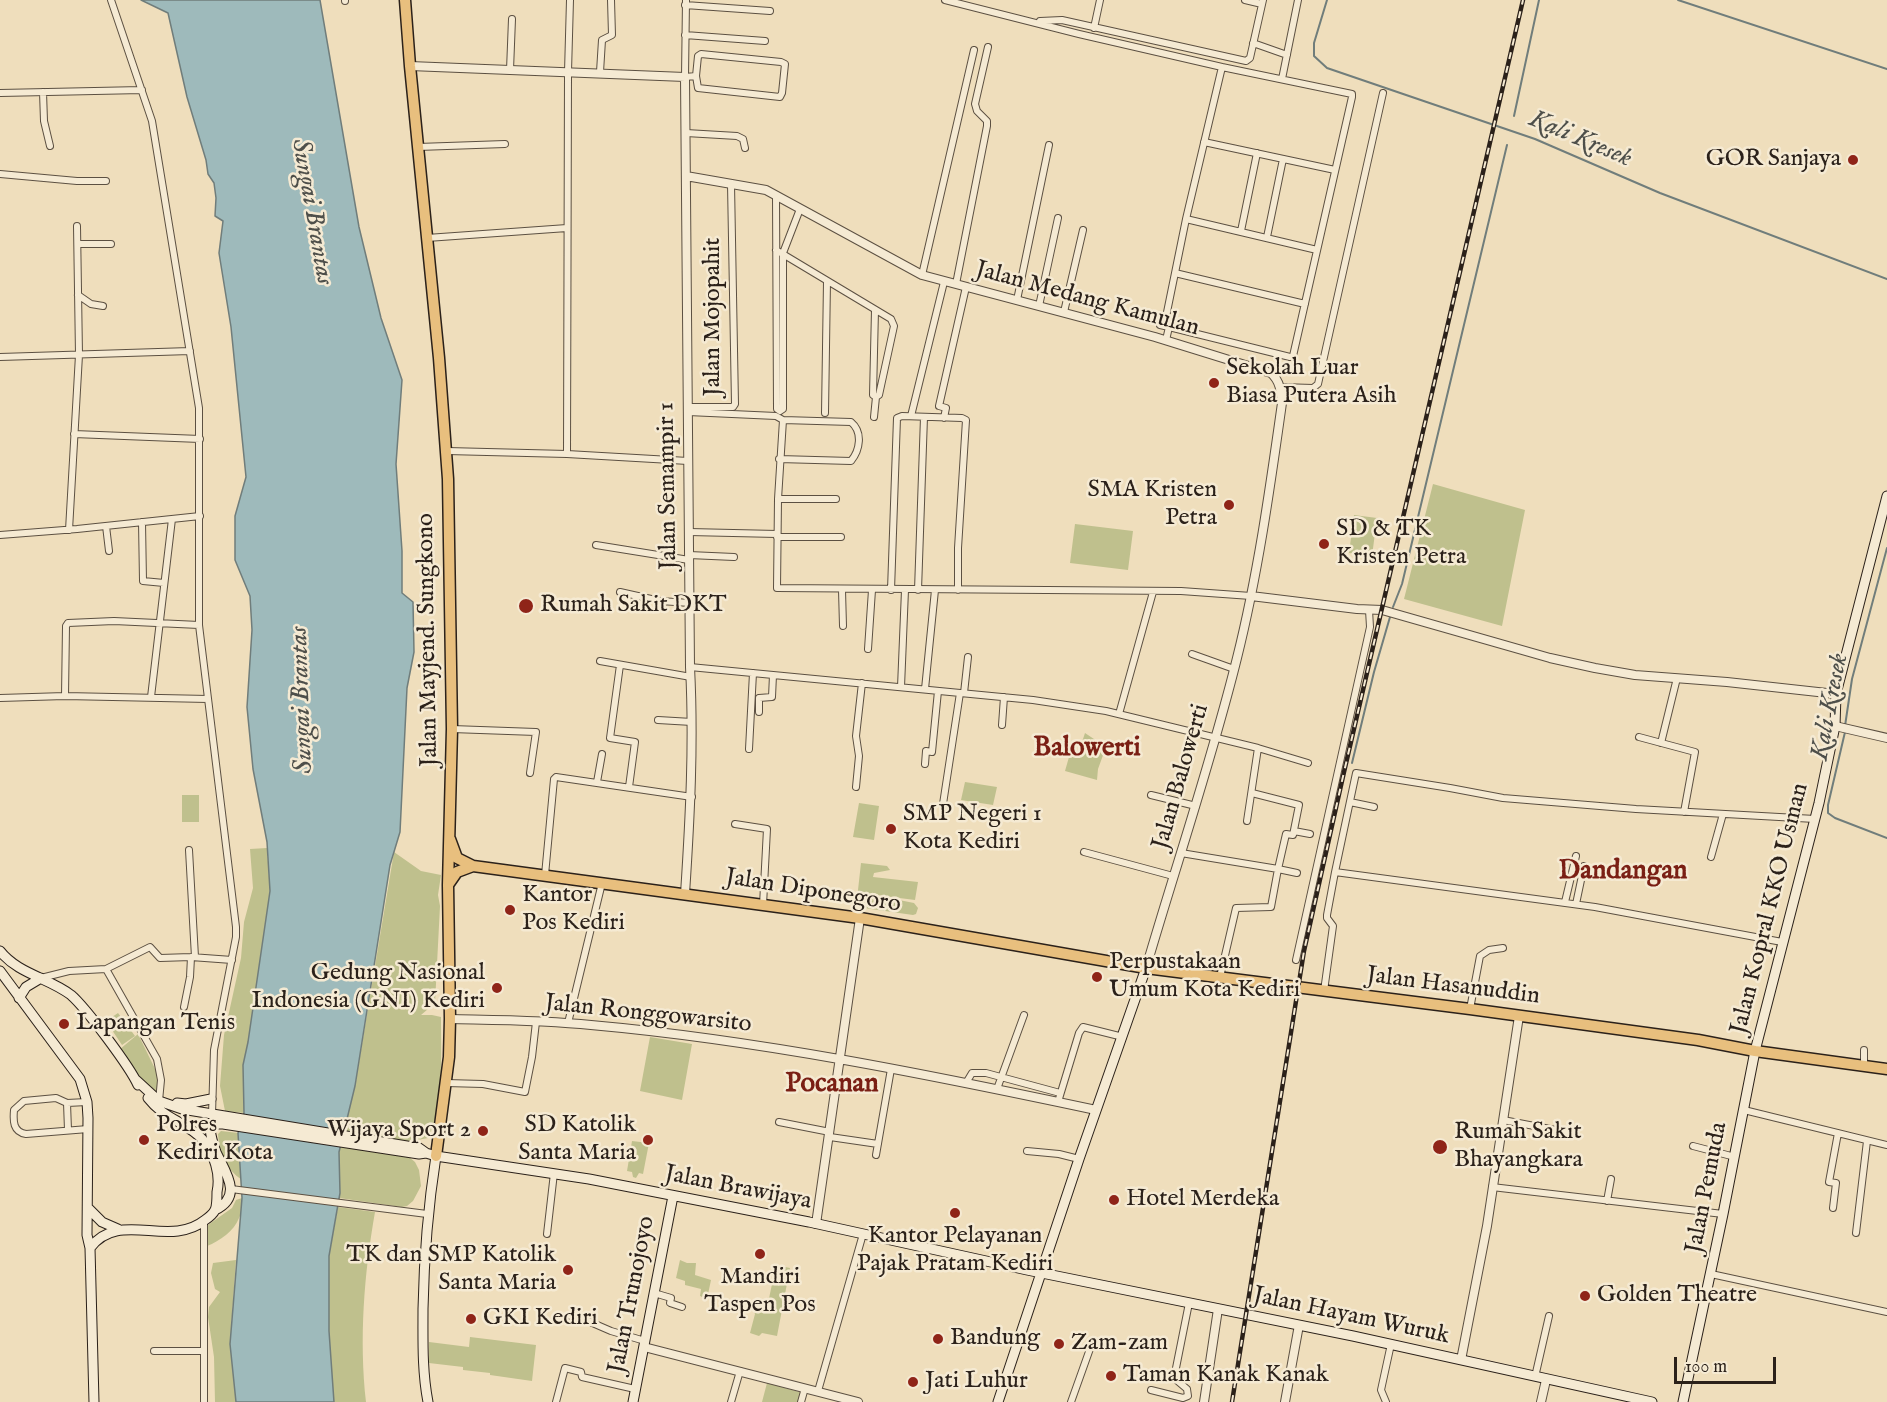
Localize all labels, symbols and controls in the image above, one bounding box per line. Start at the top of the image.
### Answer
water label: Kali Kresek [1524,104,1636,176]
water label: Sungai Brantas [283,137,339,287]
place label: GOR Sanjaya [1706,146,1841,174]
marker: GOR Sanjaya [1846,153,1860,167]
street label: Jalan Mojopahit [700,237,728,397]
street label: Jalan Medang Kamulan [972,256,1202,344]
place label: Sekolah Luar Biasa Putera Asih [1226,355,1397,411]
marker: Sekolah Luar Biasa Putera Asih [1207,376,1221,390]
street label: Jalan Semampir 1 [653,402,685,570]
place label: SMA Kristen Petra [1088,477,1217,533]
marker: SMA Kristen Petra [1222,498,1236,512]
street label: Jalan Mayjend. Sungkono [412,513,446,767]
place label: SD & TK Kristen Petra [1336,516,1466,572]
marker: SD & TK Kristen Petra [1317,537,1331,551]
place label: Rumah Sakit DKT [540,592,727,620]
marker: Rumah Sakit DKT [517,597,535,615]
water label: Sungai Brantas [285,626,321,774]
water label: Kali Kresek [1805,651,1857,763]
street label: Jalan Balowerti [1147,701,1217,853]
district label: Balowerti [1033,733,1141,765]
street label: Jalan Kopral KKO Usman [1726,780,1816,1038]
place label: SMP Negeri 1 Kota Kediri [903,801,1042,857]
marker: SMP Negeri 1 Kota Kediri [884,822,898,836]
district label: Dandangan [1559,856,1687,888]
street label: Jalan Diponegoro [723,864,903,920]
place label: Kantor Pos Kediri [522,882,625,938]
marker: Kantor Pos Kediri [503,903,517,917]
place label: Perpustakaan Umum Kota Kediri [1109,949,1300,1005]
place label: Gedung Nasional Indonesia (GNI) Kediri [251,960,485,1016]
street label: Jalan Hasanuddin [1365,962,1541,1012]
marker: Perpustakaan Umum Kota Kediri [1090,970,1104,984]
marker: Gedung Nasional Indonesia (GNI) Kediri [490,981,504,995]
street label: Jalan Ronggowarsito [543,990,753,1040]
place label: Lapangan Tenis [76,1010,235,1038]
marker: Lapangan Tenis [57,1017,71,1031]
district label: Pocanan [785,1069,879,1101]
place label: Polres Kediri Kota [156,1112,273,1168]
place label: SD Katolik Santa Maria [518,1112,636,1168]
place label: Wijaya Sport 2 [327,1117,471,1145]
place label: Rumah Sakit Bhayangkara [1454,1119,1583,1175]
street label: Jalan Pemuda [1681,1120,1735,1256]
marker: Wijaya Sport 2 [476,1124,490,1138]
marker: Polres Kediri Kota [137,1133,151,1147]
marker: SD Katolik Santa Maria [641,1133,655,1147]
marker: Rumah Sakit Bhayangkara [1431,1138,1449,1156]
street label: Jalan Brawijaya [662,1161,814,1217]
place label: Hotel Merdeka [1126,1186,1279,1214]
marker: Hotel Merdeka [1107,1193,1121,1207]
marker: Kantor Pelayanan Pajak Pratam Kediri [948,1206,962,1220]
street label: Jalan Trunojoyo [604,1214,662,1376]
place label: Kantor Pelayanan Pajak Pratam Kediri [857,1223,1053,1279]
place label: TK dan SMP Katolik Santa Maria [346,1242,556,1298]
marker: Mandiri Taspen Pos [753,1247,767,1261]
marker: TK dan SMP Katolik Santa Maria [561,1263,575,1277]
place label: Mandiri Taspen Pos [704,1264,816,1320]
street label: Jalan Hayam Wuruk [1250,1282,1452,1352]
place label: Golden Theatre [1597,1282,1757,1310]
marker: Golden Theatre [1578,1289,1592,1303]
place label: GKI Kediri [483,1305,598,1333]
marker: GKI Kediri [464,1312,478,1326]
place label: Bandung [950,1325,1040,1353]
place label: Zam-zam [1071,1330,1168,1358]
marker: Bandung [931,1332,945,1346]
marker: Zam-zam [1052,1337,1066,1351]
scale bar [1677,1345,1779,1383]
text: 100 m [1685,1356,1727,1379]
place label: Taman Kanak Kanak [1123,1362,1329,1390]
place label: Jati Luhur [925,1368,1028,1396]
marker: Taman Kanak Kanak [1104,1369,1118,1383]
marker: Jati Luhur [906,1375,920,1389]

